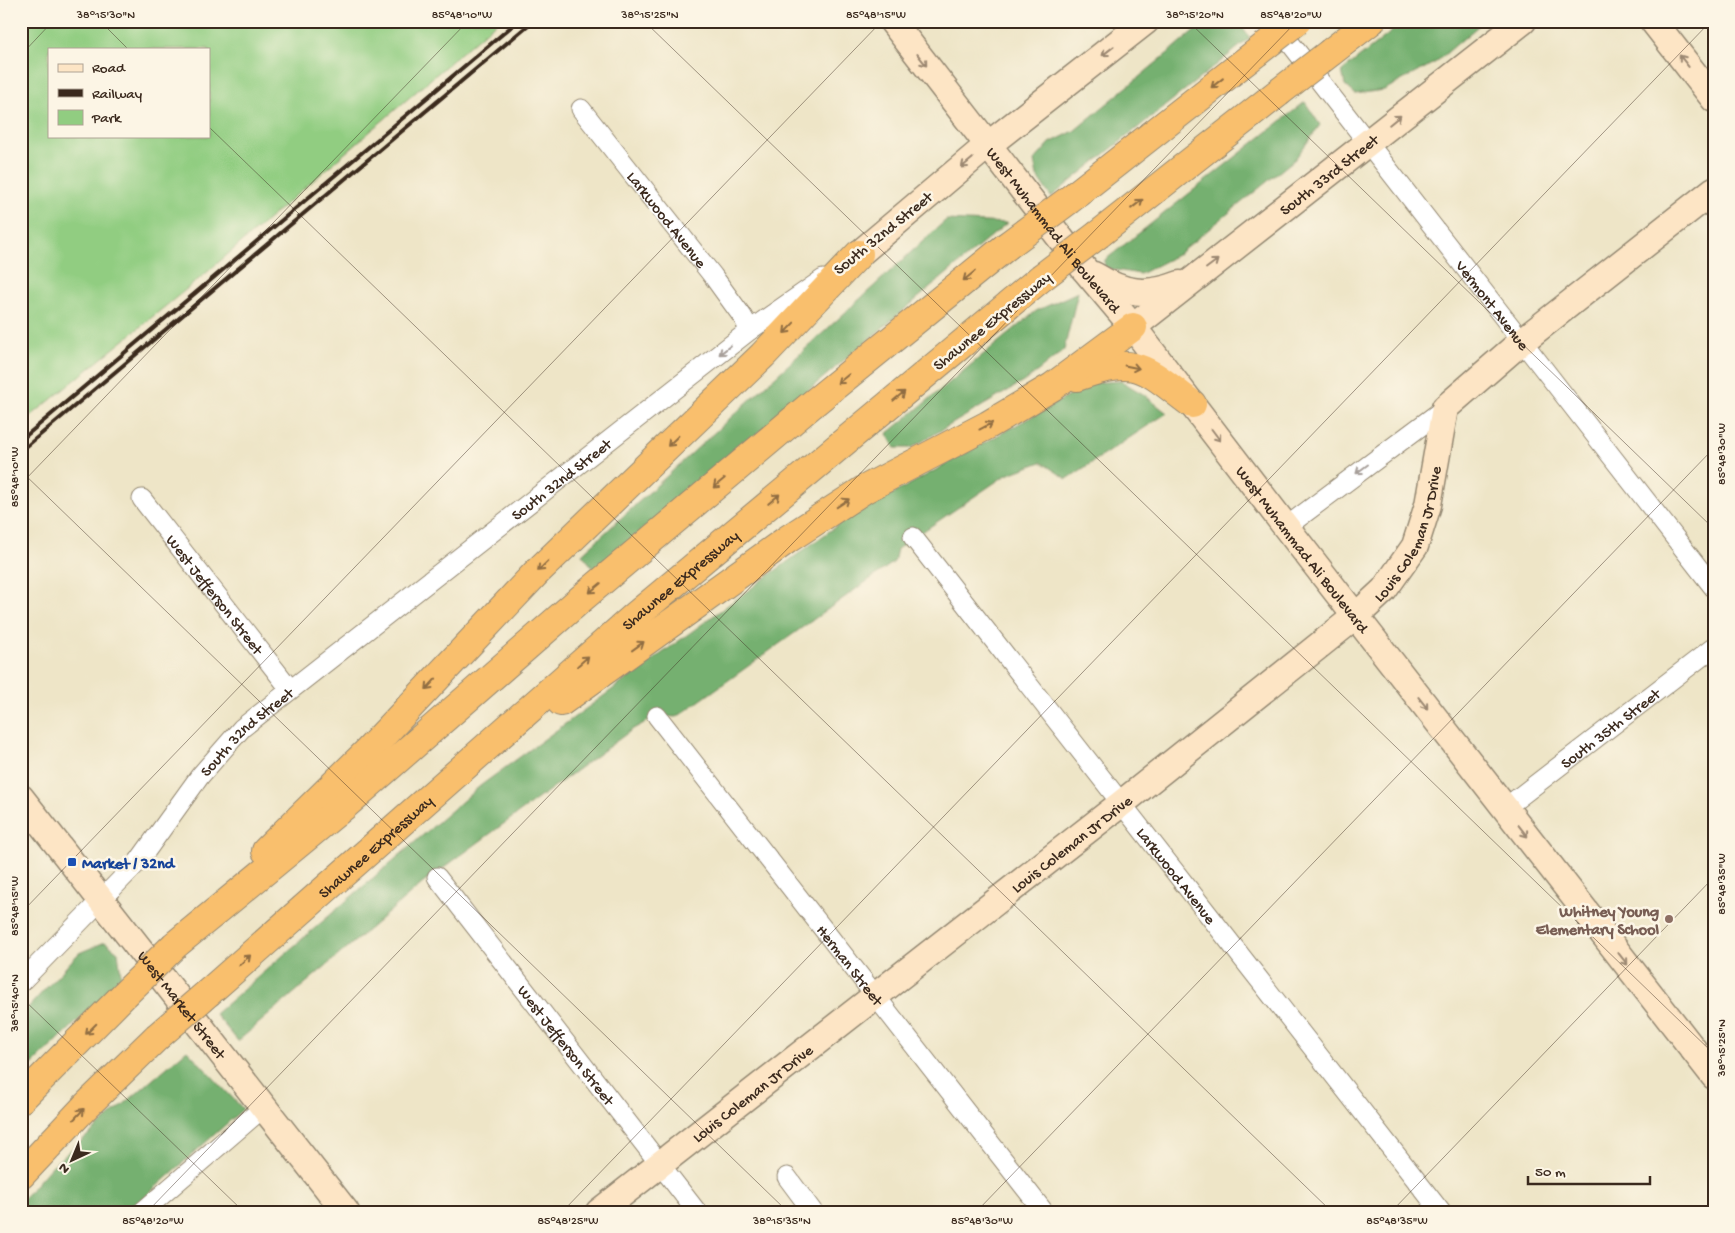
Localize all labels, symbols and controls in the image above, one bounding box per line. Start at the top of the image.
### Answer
text: 38°15'30"N [76,9,135,23]
text: 85°48'10"W [432,9,492,23]
text: 38°15'25"N [620,9,679,23]
text: 85°48'15"W [846,9,906,23]
text: 38°15'20"N [1165,9,1224,23]
text: 85°48'20"W [1260,9,1322,23]
one-way arrow [1102,46,1115,57]
legend [48,48,210,138]
one-way arrow [917,53,927,67]
one-way arrow [1678,55,1689,68]
text: Road [92,60,126,78]
one-way arrow [1211,78,1224,89]
text: Railway [92,86,143,104]
text: Park [91,110,122,128]
one-way arrow [1388,115,1402,125]
street label: South 33rd Street [1277,131,1385,221]
street label: West Muhammad Ali Boulevard [980,145,1124,319]
one-way arrow [960,157,973,169]
street label: Larkwood Avenue [621,169,710,274]
street label: South 32nd Street [831,188,939,280]
one-way arrow [1130,198,1143,209]
street label: Vermont Avenue [1449,257,1532,356]
one-way arrow [1205,258,1218,269]
street label: Shawnee Expressway [930,269,1056,376]
one-way arrow [963,271,976,282]
one-way arrow [783,321,795,334]
one-way arrow [719,344,732,355]
one-way arrow [1124,363,1140,372]
one-way arrow [837,373,850,384]
one-way arrow [892,390,905,401]
one-way arrow [978,421,993,430]
text: 85°48'30"W [1716,423,1730,485]
one-way arrow [1210,428,1221,441]
street label: South 32nd Street [509,435,618,526]
one-way arrow [667,435,679,447]
text: 85°48'10"W [9,447,23,507]
street label: West Muhammad Ali Boulevard [1230,463,1372,639]
one-way arrow [1356,463,1369,474]
street label: Louis Coleman Jr Drive [1371,464,1448,608]
one-way arrow [712,477,725,489]
one-way arrow [767,494,780,505]
one-way arrow [836,498,850,508]
street label: Shawnee Expressway [619,527,744,636]
street label: West Jefferson Street [160,532,267,661]
one-way arrow [537,560,549,572]
one-way arrow [588,582,601,593]
one-way arrow [631,641,645,651]
one-way arrow [577,656,590,667]
one-way arrow [425,678,437,690]
street label: South 32nd Street [198,684,300,782]
street label: South 35th Street [1558,685,1666,775]
one-way arrow [1418,696,1428,710]
street label: Louis Coleman Jr Drive [1009,792,1138,899]
street label: Shawnee Expressway [316,793,438,904]
one-way arrow [1517,824,1528,837]
street label: Larkwood Avenue [1131,825,1219,930]
text: 85°48'35"W [1716,853,1730,915]
marker: Market / 32nd [66,856,78,868]
place label: Market / 32nd [82,856,176,875]
text: 85°48'15"W [9,876,23,936]
place label: Whitney Young Elementary School [1536,904,1659,941]
marker: Whitney Young Elementary School [1663,913,1675,925]
street label: Herman Street [811,922,886,1012]
street label: West Market Street [132,948,229,1065]
one-way arrow [1617,952,1628,965]
one-way arrow [239,954,252,966]
text: 38°15'40"N [9,974,23,1033]
street label: West Jefferson Street [512,983,618,1112]
text: 38°15'25"N [1716,1019,1730,1078]
one-way arrow [84,1023,97,1035]
street label: Louis Coleman Jr Drive [690,1042,819,1148]
one-way arrow [73,1107,85,1120]
north arrow [48,1136,98,1186]
scale bar [1528,1153,1650,1185]
text: N [56,1158,74,1177]
text: 50 m [1535,1164,1566,1182]
text: 85°48'20"W [122,1215,184,1229]
text: 85°48'25"W [538,1215,598,1229]
text: 38°15'35"N [752,1215,811,1229]
text: 85°48'30"W [951,1215,1013,1229]
text: 85°48'35"W [1366,1215,1428,1229]

